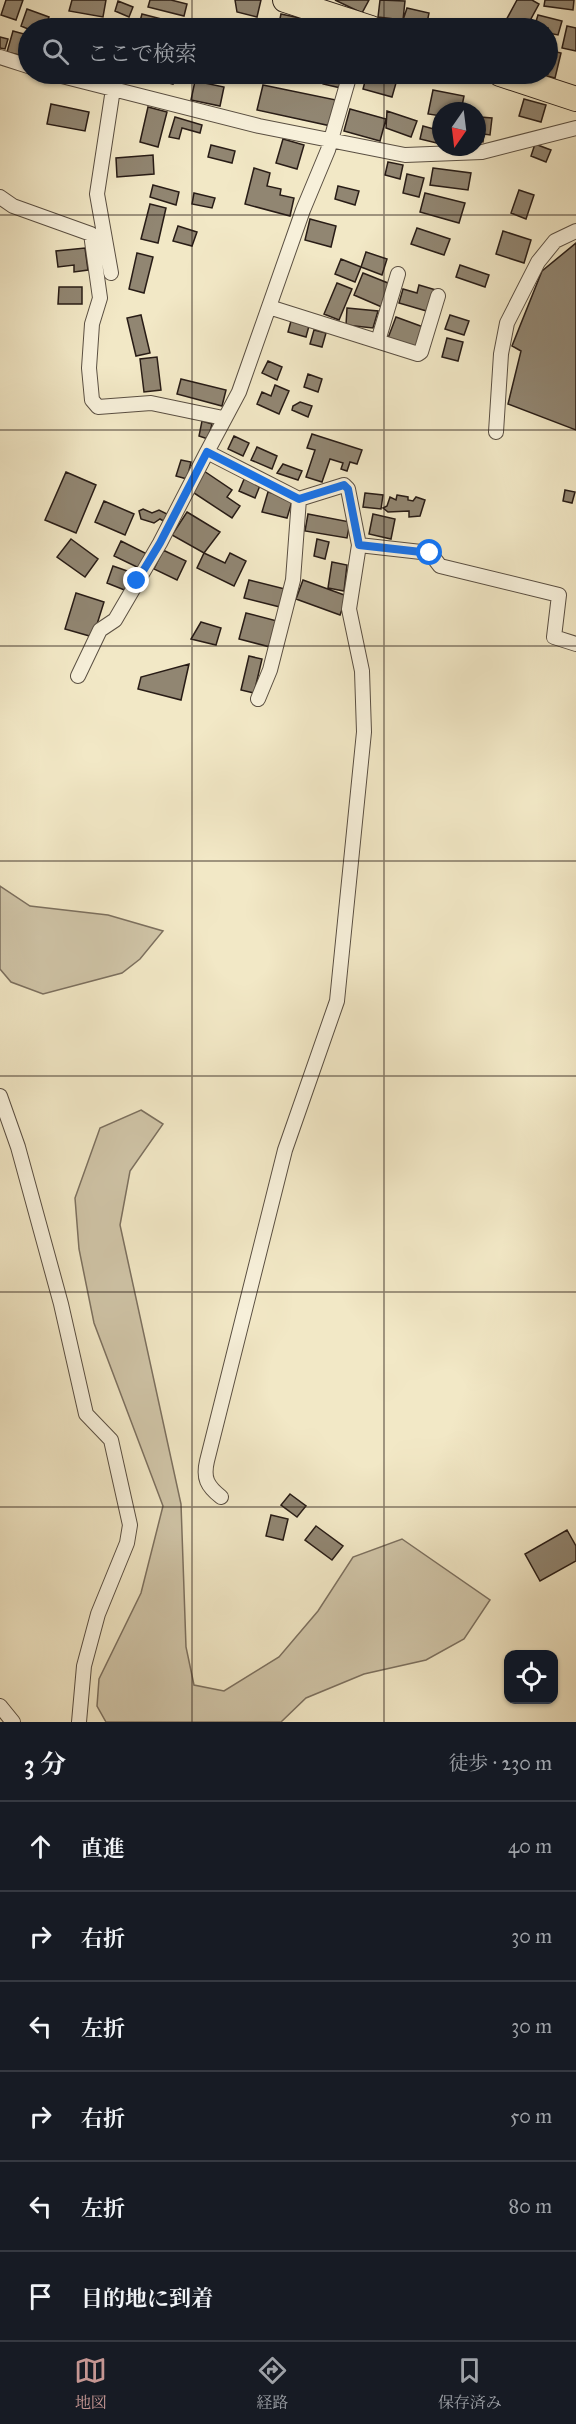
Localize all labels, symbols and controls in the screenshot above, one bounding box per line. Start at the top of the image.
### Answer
search box [18,18,558,84]
icon: search [39,35,72,68]
text: ここで検索 [87,40,197,67]
north arrow [432,102,486,156]
route start [416,539,442,565]
route end [123,567,149,593]
map controls [504,1650,558,1704]
button: locate [504,1650,558,1704]
text: 3 分 [24,1748,66,1780]
text: 徒歩 · 230 m [448,1751,552,1775]
icon: ahead [24,1830,57,1863]
text: 40 m [508,1834,552,1858]
text: 直進 [81,1835,125,1862]
icon: right [24,1920,57,1953]
text: 30 m [511,1924,552,1948]
text: 右折 [81,1925,125,1952]
icon: left [24,2010,57,2043]
text: 30 m [511,2014,552,2038]
text: 左折 [81,2015,125,2042]
icon: right [24,2100,57,2133]
text: 50 m [510,2104,552,2128]
text: 右折 [81,2105,125,2132]
icon: left [24,2190,57,2223]
text: 80 m [509,2194,552,2218]
text: 左折 [81,2195,125,2222]
icon: arrive [24,2280,57,2313]
text: 目的地に到着 [81,2285,213,2312]
tab: 地図 [74,2354,107,2413]
tab: 経路 [256,2354,289,2413]
tab: 保存済み [438,2354,502,2413]

